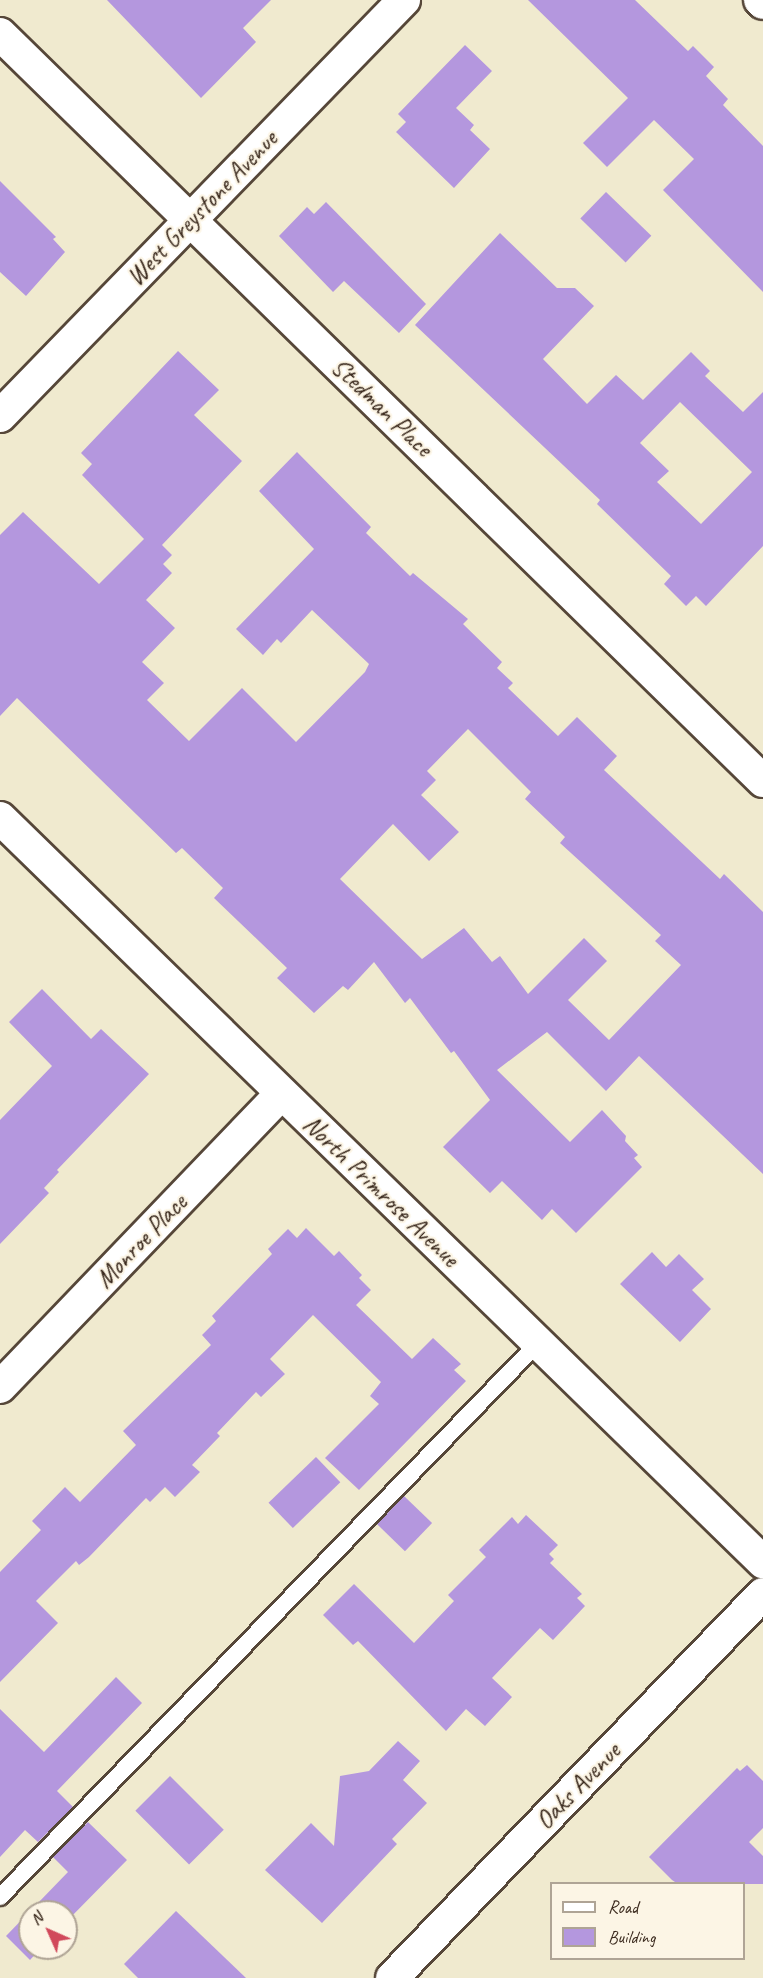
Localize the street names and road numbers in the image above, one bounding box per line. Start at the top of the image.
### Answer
street label: West Greystone Avenue [120,124,284,292]
street label: Stedman Place [325,351,439,463]
street label: North Primrose Avenue [296,1109,466,1273]
street label: Monroe Place [89,1188,193,1294]
street label: Oaks Avenue [529,1736,627,1836]

